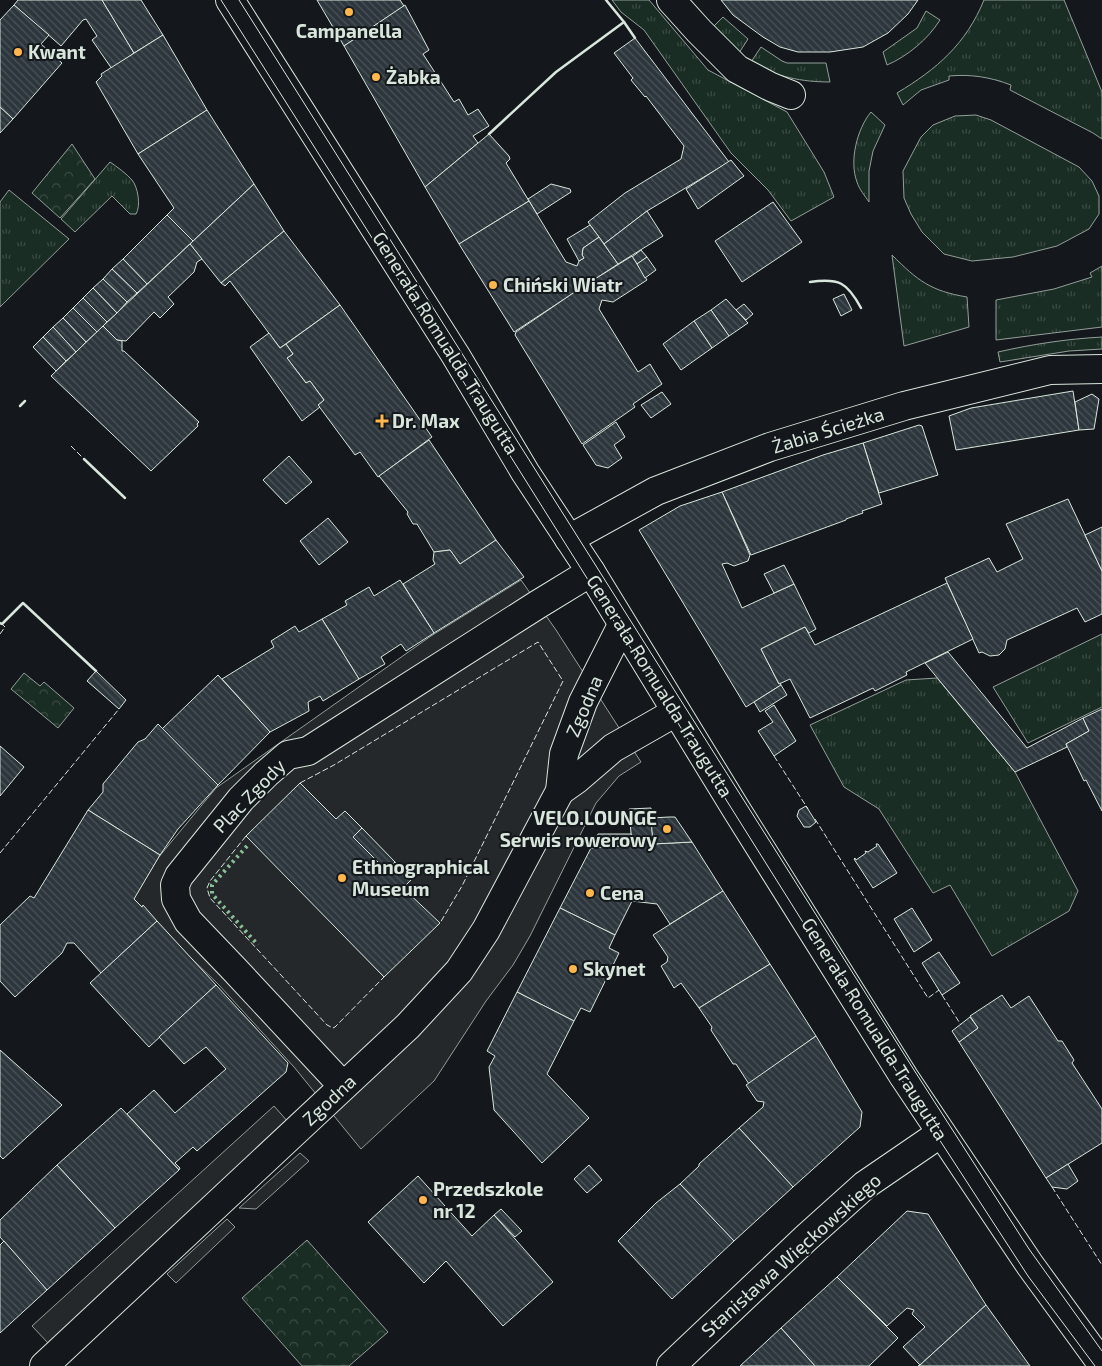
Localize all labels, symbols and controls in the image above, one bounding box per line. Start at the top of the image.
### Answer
marker: Campanella [343,6,355,18]
place label: Campanella [296,19,402,42]
place label: Kwant [28,40,86,63]
marker: Kwant [12,46,24,58]
place label: Żabka [386,65,441,88]
marker: Żabka [370,71,382,83]
street label: Generała Romualda Traugutta [368,227,525,458]
place label: Chiński Wiatr [503,273,623,296]
marker: Chiński Wiatr [487,279,499,291]
street label: Żabia Ścieżka [769,402,887,457]
place label: Dr. Max [392,409,460,432]
marker: Dr. Max [376,415,388,427]
street label: Generała Romualda Traugutta [582,570,739,801]
street label: Zgodna [560,672,607,740]
street label: Plac Zgody [208,754,290,837]
place label: VELO.LOUNGE Serwis rowerowy [500,806,657,852]
marker: VELO.LOUNGE Serwis rowerowy [661,823,673,835]
place label: Ethnographical Museum [352,855,490,900]
marker: Ethnographical Museum [336,872,348,884]
place label: Cena [600,881,644,904]
marker: Cena [584,887,596,899]
street label: Generała Romualda Traugutta [797,913,954,1144]
place label: Skynet [583,957,646,981]
marker: Skynet [567,963,579,975]
street label: Zgodna [297,1069,360,1130]
street label: Stanisława Więckowskiego [696,1168,885,1341]
place label: Przedszkole nr 12 [433,1177,544,1222]
marker: Przedszkole nr 12 [417,1194,429,1206]

